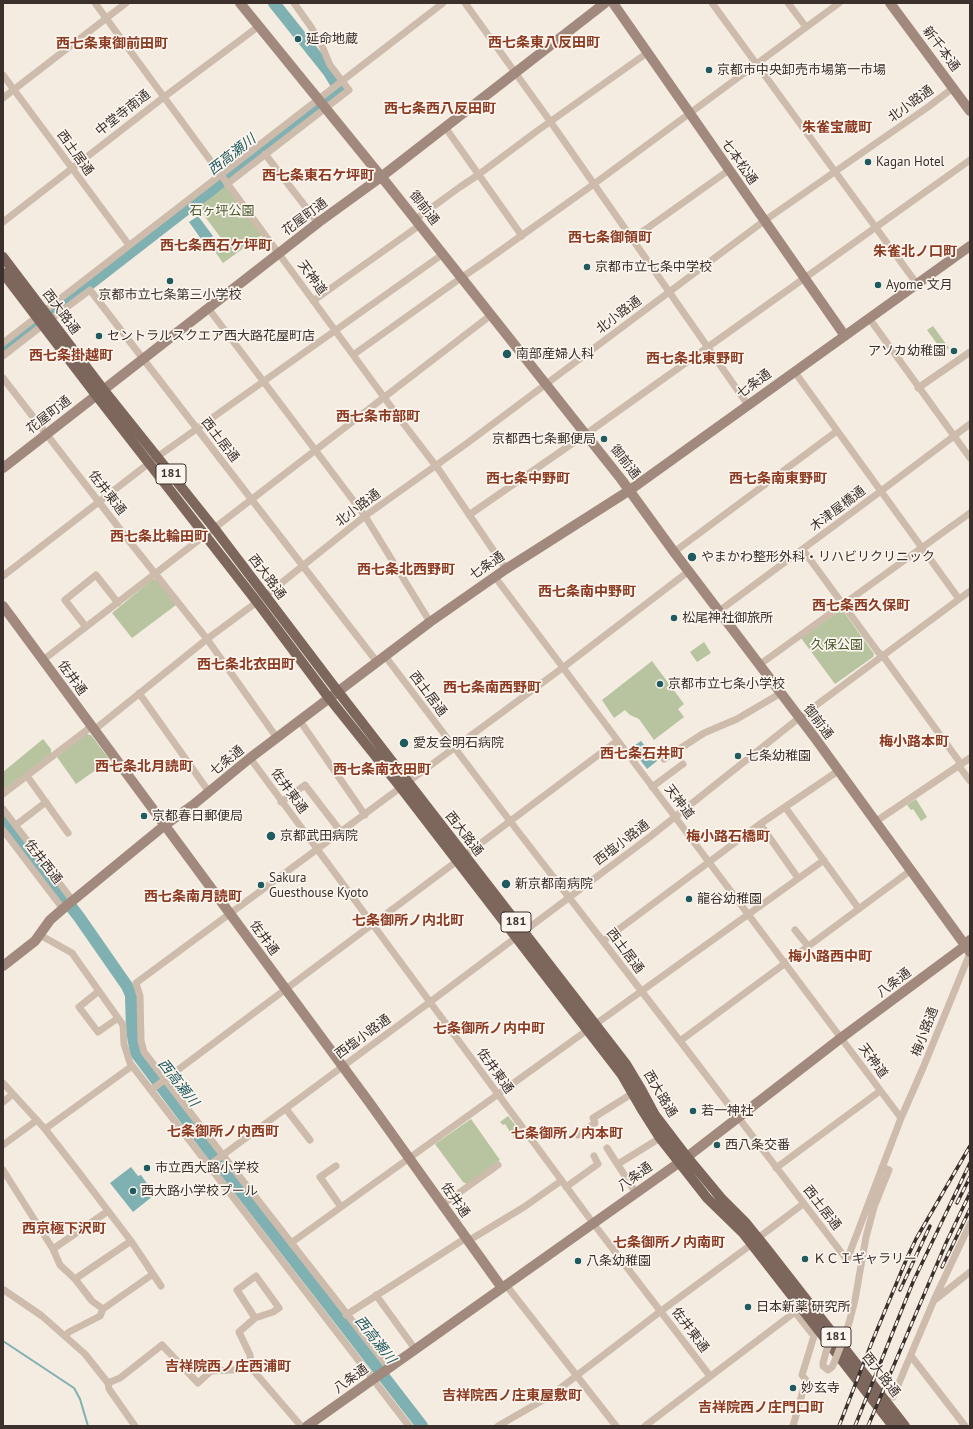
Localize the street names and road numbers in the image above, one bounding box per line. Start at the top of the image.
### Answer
street label: 新千本通 [919,24,963,74]
street label: 北小路通 [885,82,937,126]
street label: 中堂寺南通 [93,87,153,139]
street label: 西土居通 [53,127,97,179]
street label: 七本松通 [718,136,760,188]
street label: 御前通 [406,188,442,228]
street label: 花屋町通 [280,195,330,239]
street label: 天神道 [294,258,330,298]
street label: 西大路通 [39,287,83,337]
street label: 北小路通 [594,293,644,337]
street label: 七条通 [734,366,774,402]
street label: 花屋町通 [24,393,74,437]
street label: 西土居通 [198,415,242,465]
street label: 御前通 [607,442,643,482]
road number: 181 [156,464,186,484]
street label: 佐井東通 [85,468,129,518]
street label: 木津屋橋通 [807,483,869,535]
street label: 北小路通 [333,486,383,530]
street label: 七条通 [466,549,508,583]
street label: 西大路通 [245,552,289,602]
street label: 佐井通 [54,658,90,698]
street label: 西土居通 [406,669,450,719]
street label: 御前通 [800,702,836,742]
street label: 七条通 [207,743,247,779]
street label: 佐井東通 [267,765,311,817]
street label: 天神道 [661,782,697,822]
street label: 西大路通 [442,809,486,859]
street label: 西塩小路通 [591,817,653,869]
street label: 佐井西通 [21,837,65,887]
road number: 181 [501,912,531,932]
street label: 佐井通 [246,918,282,958]
street label: 西土居通 [603,926,647,976]
street label: 八条通 [874,965,914,1001]
street label: 梅小路通 [908,1005,942,1059]
street label: 西塩小路通 [332,1012,394,1062]
street label: 天神道 [855,1041,891,1081]
street label: 佐井東通 [473,1045,517,1097]
street label: 西大路通 [640,1068,680,1120]
street label: 八条通 [615,1159,655,1195]
street label: 佐井通 [437,1180,473,1220]
street label: 西土居通 [800,1183,844,1233]
street label: 佐井東通 [668,1305,712,1355]
road number: 181 [821,1327,851,1347]
street label: 西大路通 [859,1350,903,1400]
street label: 八条通 [331,1361,371,1397]

